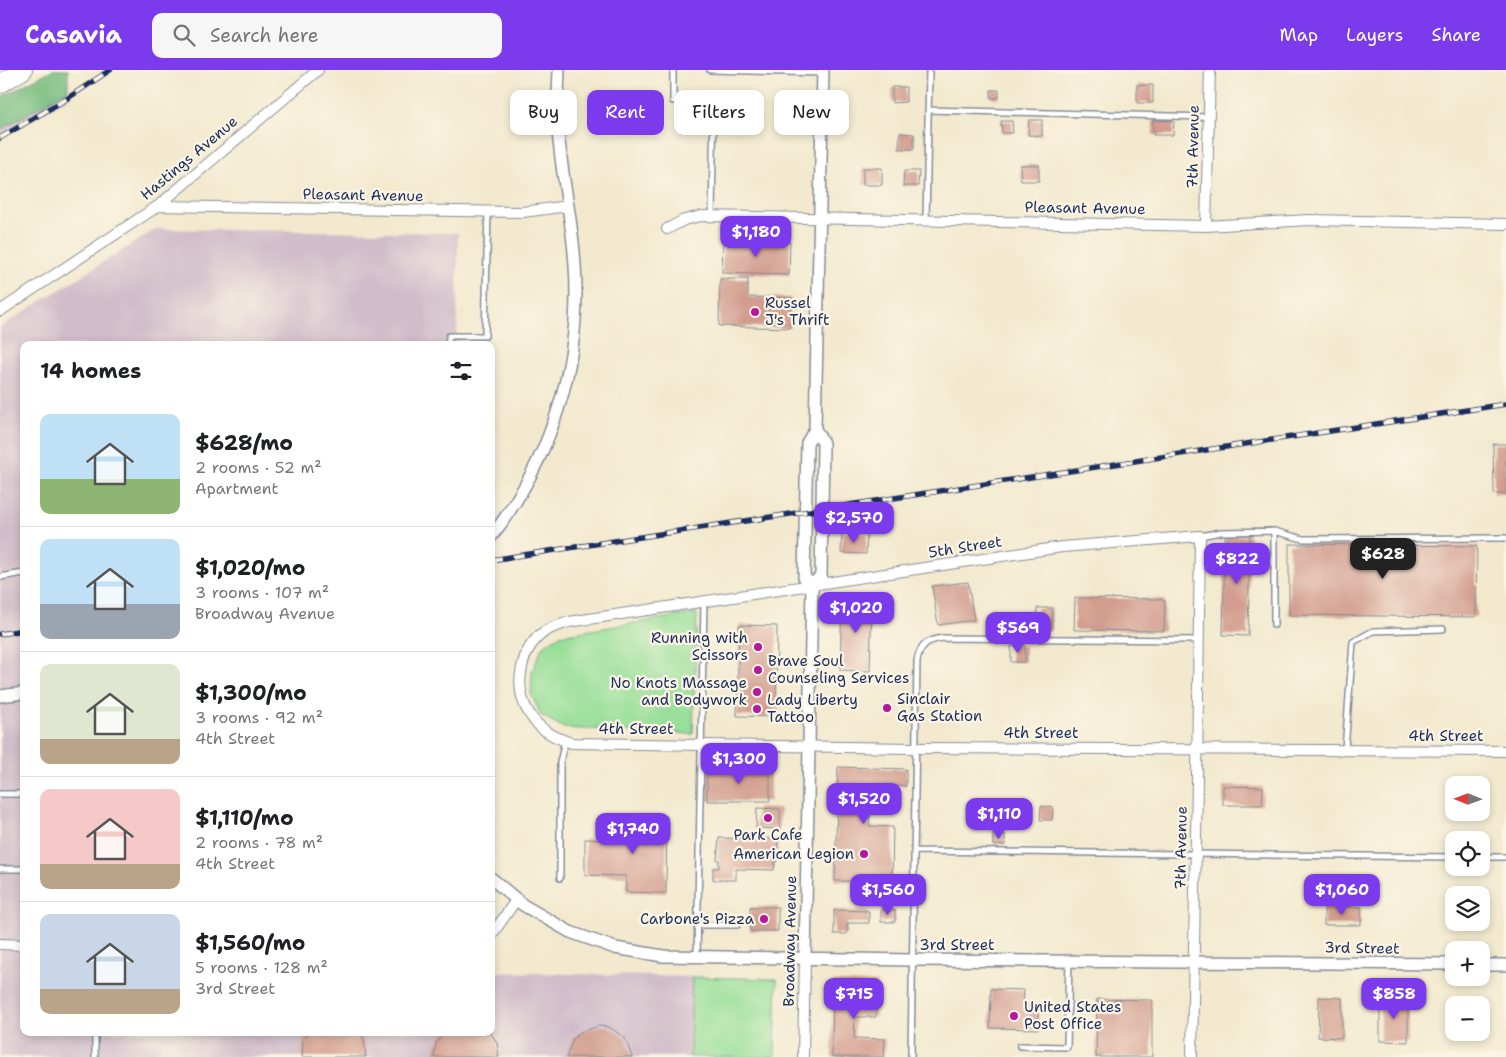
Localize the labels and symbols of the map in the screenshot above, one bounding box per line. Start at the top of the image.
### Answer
street label: 7th Avenue [1182,105,1204,189]
street label: Hastings Avenue [136,111,242,205]
street label: Pleasant Avenue [302,184,424,206]
street label: Pleasant Avenue [1024,197,1146,219]
pin: $1,180 [715,216,797,258]
place label: Russel J's Thrift [765,293,830,330]
marker: Russel J's Thrift [749,306,761,318]
pin: $2,570 [813,502,895,544]
street label: 5th Street [927,531,1003,563]
pin: $628 [1353,538,1413,580]
pin: $822 [1207,542,1267,585]
pin: $1,020 [815,592,897,634]
pin: $569 [988,612,1048,654]
place label: Running with Scissors [651,628,748,665]
marker: Running with Scissors [752,641,764,653]
place label: Brave Soul Counseling Services [768,651,909,688]
marker: Brave Soul Counseling Services [752,664,764,676]
place label: No Knots Massage and Bodywork [610,673,747,710]
marker: No Knots Massage and Bodywork [751,686,763,698]
place label: Sinclair Gas Station [897,689,982,726]
place label: Lady Liberty Tattoo [767,690,858,727]
marker: Sinclair Gas Station [881,702,893,714]
marker: Lady Liberty Tattoo [751,703,763,715]
street label: 4th Street [598,719,674,739]
street label: 4th Street [1003,723,1079,743]
street label: 4th Street [1408,726,1484,746]
pin: $1,300 [698,742,780,785]
north arrow [1445,776,1490,821]
pin: $1,520 [823,782,905,825]
pin: $1,110 [958,798,1040,840]
street label: 7th Avenue [1170,806,1192,890]
pin: $1,740 [592,812,674,855]
marker: Park Cafe [762,812,774,824]
place label: Park Cafe [734,825,802,845]
place label: American Legion [733,844,854,864]
marker: American Legion [858,848,870,860]
pin: $1,560 [847,874,929,916]
pin: $1,060 [1301,874,1383,916]
street label: Broadway Avenue [779,875,801,1007]
place label: Carbone's Pizza [640,909,755,929]
marker: Carbone's Pizza [758,913,770,925]
street label: 3rd Street [919,935,995,955]
street label: 3rd Street [1324,937,1400,959]
pin: $715 [824,978,884,1020]
pin: $858 [1364,978,1424,1020]
place label: United States Post Office [1024,997,1122,1034]
marker: United States Post Office [1008,1010,1020,1022]

